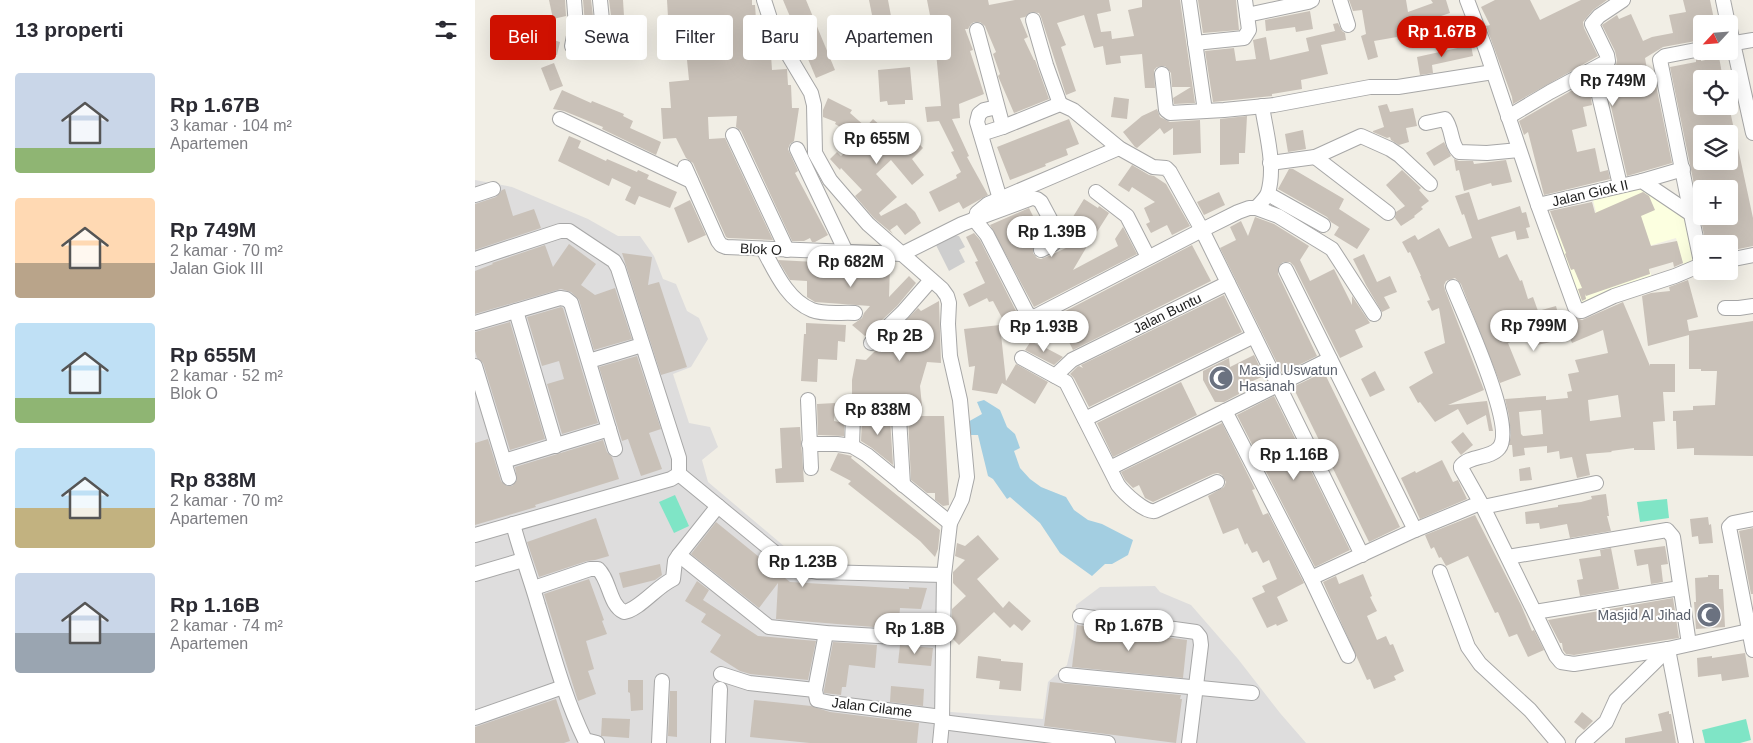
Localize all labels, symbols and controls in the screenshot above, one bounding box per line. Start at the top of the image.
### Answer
chip: Beli [490,15,556,60]
chip: Sewa [566,15,647,60]
chip: Filter [657,15,733,60]
chip: Baru [743,15,817,60]
chip: Apartemen [827,15,951,60]
pin: Rp 1.67B [1390,15,1494,58]
north arrow [1693,15,1737,60]
map controls [1693,15,1738,280]
icon: filters [432,16,460,44]
text: 13 properti [15,18,124,41]
text: Rp 1.67B [1408,23,1476,40]
pin: Rp 749M [1567,64,1659,107]
button: locate [1693,70,1738,115]
text: Rp 749M [1580,72,1646,89]
icon: home [55,93,115,153]
text: Rp 1.67B [170,93,260,116]
text: 3 kamar · 104 m² [170,117,292,134]
pin: Rp 655M [831,122,923,165]
button: layers [1693,125,1738,170]
text: Rp 655M [844,130,910,147]
text: Apartemen [170,135,248,152]
street label: Jalan Giok II [1550,176,1630,210]
button: + [1693,180,1738,225]
pin: Rp 1.39B [1000,216,1104,258]
icon: home [55,218,115,278]
text: Rp 749M [170,218,256,241]
text: Rp 1.39B [1018,223,1086,240]
button: − [1693,235,1738,280]
street label: Blok O [740,240,783,258]
text: 2 kamar · 70 m² [170,242,283,259]
pin: Rp 682M [805,246,897,288]
text: Rp 682M [818,253,884,270]
text: Jalan Giok III [170,260,263,277]
street label: Jalan Buntu [1130,290,1204,336]
pin: Rp 1.93B [992,310,1096,353]
pin: Rp 799M [1488,310,1580,352]
text: Rp 799M [1501,317,1567,334]
text: Rp 1.93B [1010,318,1078,335]
pin: Rp 2B [865,320,935,362]
text: Rp 2B [877,327,923,344]
icon: home [55,343,115,403]
text: Rp 655M [170,343,256,366]
place label: Masjid Uswatun Hasanah [1239,362,1338,394]
mosque icon: Masjid Uswatun Hasanah [1208,365,1234,391]
text: 2 kamar · 52 m² [170,367,283,384]
text: Blok O [170,385,218,402]
pin: Rp 838M [832,394,924,436]
text: Rp 838M [845,401,911,418]
pin: Rp 1.16B [1242,438,1346,481]
text: Rp 1.16B [1260,446,1328,463]
icon: home [55,468,115,528]
text: Rp 838M [170,468,256,491]
text: 2 kamar · 70 m² [170,492,283,509]
text: Apartemen [170,510,248,527]
pin: Rp 1.23B [751,546,855,588]
text: Rp 1.23B [769,553,837,570]
icon: home [55,593,115,653]
text: Rp 1.16B [170,593,260,616]
mosque icon: Masjid Al Jihad [1696,602,1722,628]
place label: Masjid Al Jihad [1598,607,1691,623]
pin: Rp 1.67B [1077,610,1181,652]
pin: Rp 1.8B [869,612,961,655]
text: 2 kamar · 74 m² [170,617,283,634]
text: Rp 1.67B [1095,617,1163,634]
text: Rp 1.8B [885,620,945,637]
text: Apartemen [170,635,248,652]
street label: Jalan Cilame [831,694,913,720]

